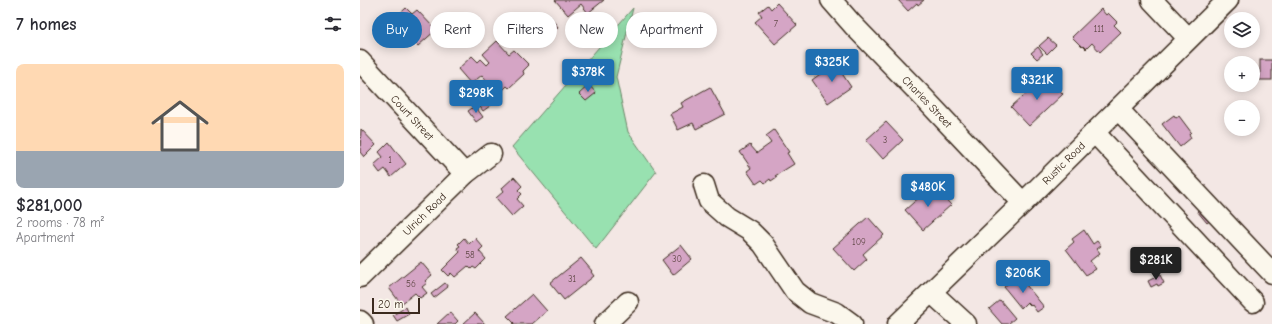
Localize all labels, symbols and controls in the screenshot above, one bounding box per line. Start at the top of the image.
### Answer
chip: Buy [372,12,422,48]
chip: Rent [430,12,485,48]
chip: Filters [493,12,557,48]
chip: New [565,12,618,48]
chip: Apartment [626,12,717,48]
map controls [1224,12,1260,136]
button: layers [1224,12,1260,48]
icon: filters [322,13,344,35]
text: 7 homes [16,15,77,34]
house number: 7 [774,19,779,29]
house number: 111 [1094,24,1105,34]
pin: $325K [804,49,860,83]
text: $325K [815,54,849,69]
button: + [1224,56,1260,92]
pin: $378K [560,59,616,93]
text: $378K [571,64,605,79]
pin: $321K [1009,67,1065,101]
text: $321K [1020,72,1054,87]
street label: Charles Street [900,73,955,131]
pin: $298K [448,80,504,114]
text: $298K [458,85,494,100]
icon: home [144,90,216,162]
street label: Court Street [388,92,437,143]
button: − [1224,100,1260,136]
house number: 3 [883,135,887,145]
street label: Rustic Road [1039,139,1088,187]
house number: 1 [388,155,392,165]
pin: $480K [900,174,956,208]
text: $480K [910,179,946,194]
street label: Ulrich Road [400,190,449,238]
text: $281,000 [16,196,83,215]
text: 2 rooms · 78 m² [16,215,104,230]
text: Apartment [16,230,74,245]
house number: 109 [852,237,866,247]
pin: $281K [1128,247,1184,281]
house number: 58 [465,250,475,260]
text: $281K [1139,252,1173,267]
house number: 30 [672,254,682,264]
pin: $206K [995,260,1051,294]
text: $206K [1005,265,1041,280]
house number: 31 [568,274,576,284]
house number: 56 [406,279,416,289]
scale bar [372,296,420,315]
text: 20 m [378,298,403,311]

